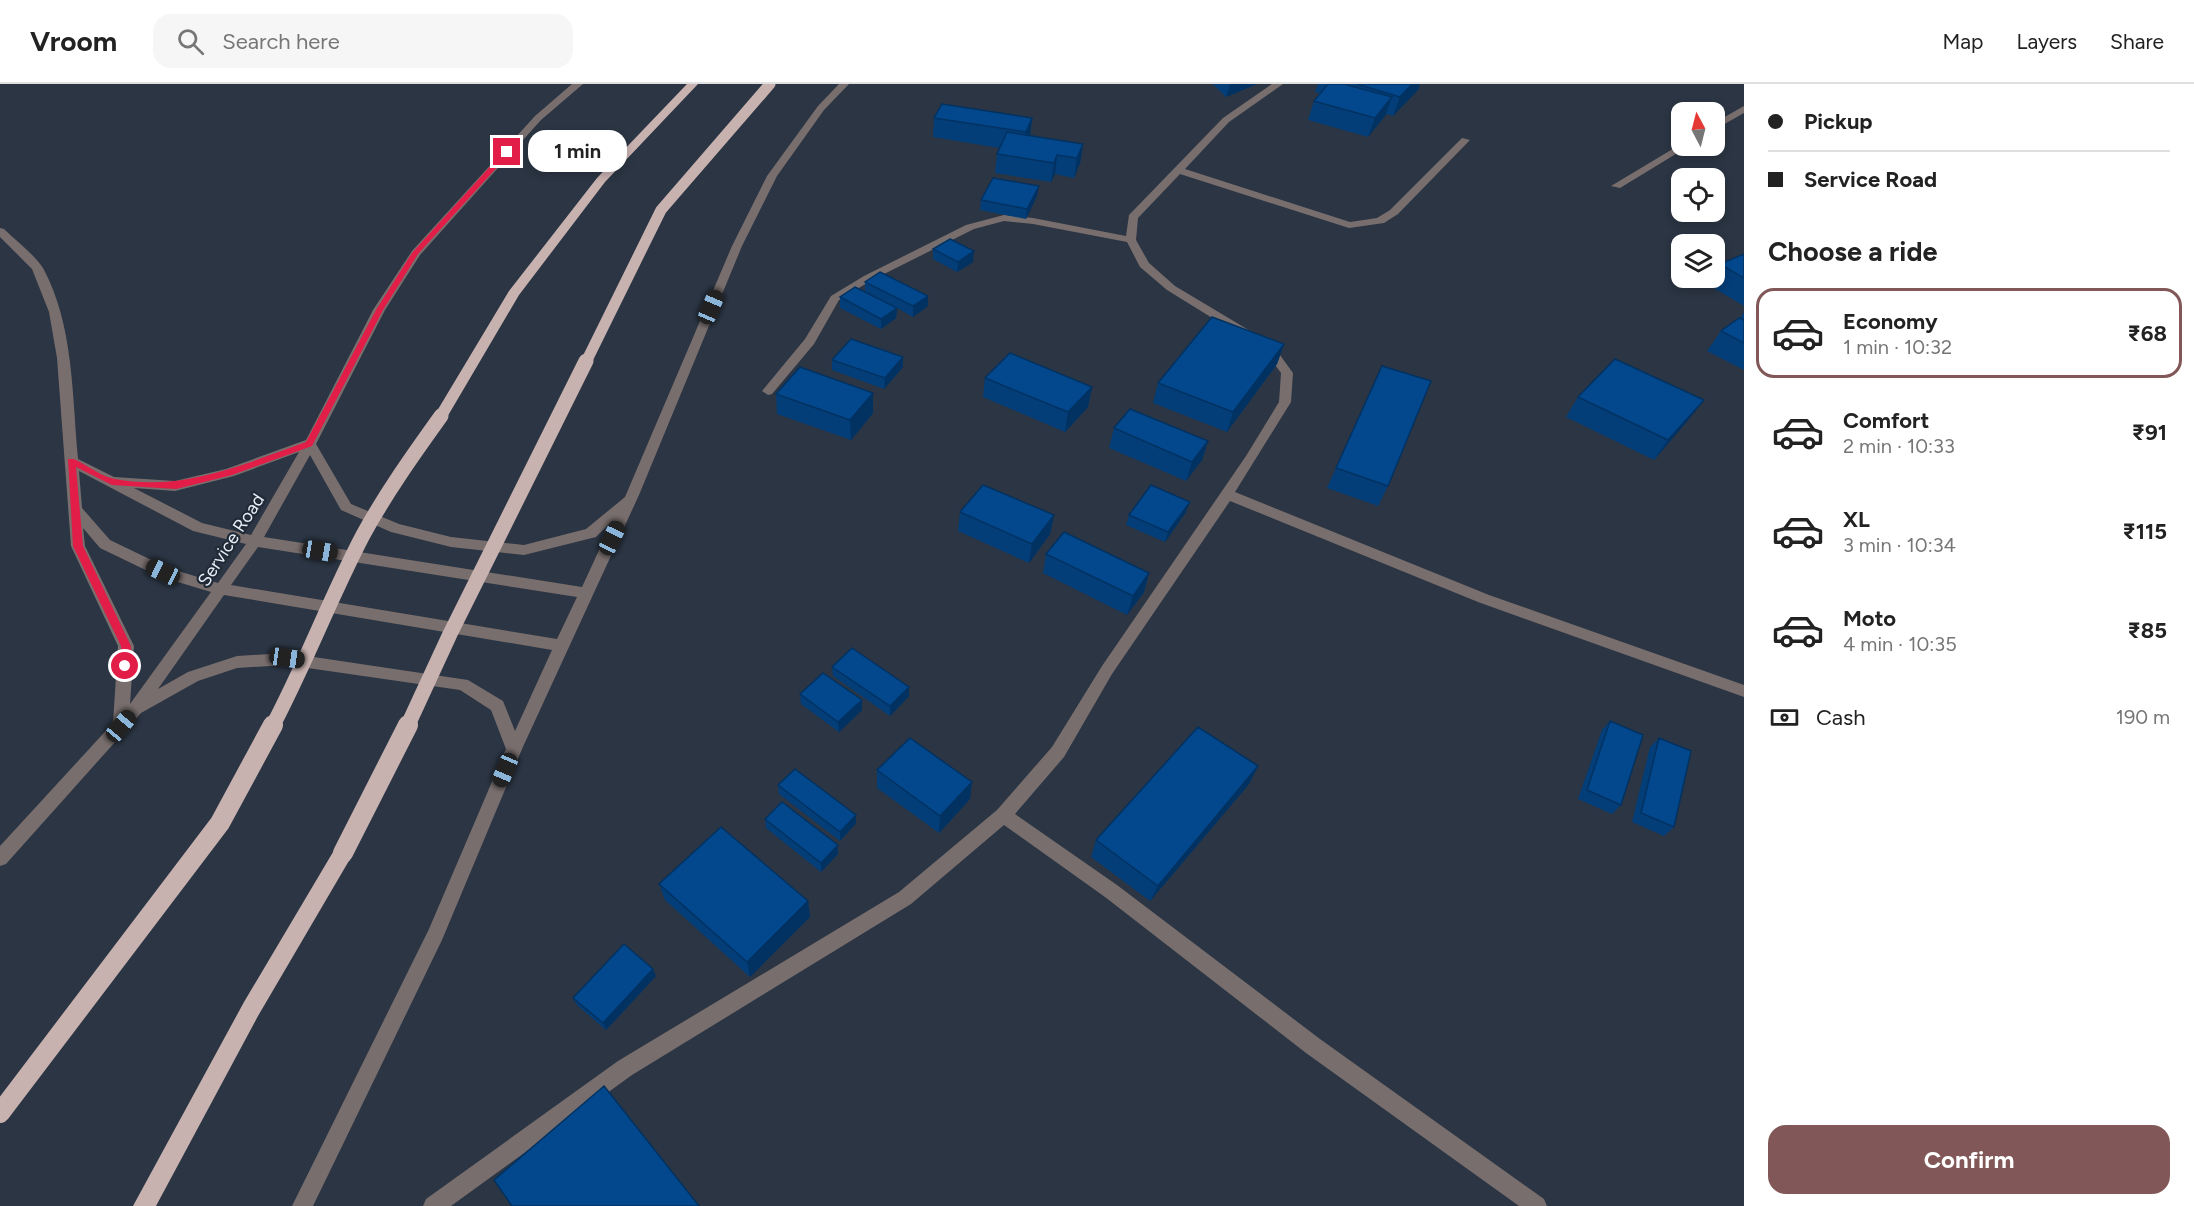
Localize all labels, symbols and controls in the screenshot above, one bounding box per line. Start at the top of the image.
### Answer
search box [153,14,573,68]
text: Vroom [30,24,117,58]
icon: search [174,25,207,58]
text: Search here [222,28,340,55]
text: Map [1943,29,1983,54]
text: Layers [2016,29,2077,54]
text: Share [2110,29,2164,54]
north arrow [1671,102,1725,156]
map controls [1671,102,1725,288]
text: Pickup [1804,108,1873,135]
callout: 1 min [528,131,627,173]
route end [493,138,520,165]
text: 1 min [554,139,601,163]
text: Service Road [1804,166,1937,193]
button: locate [1671,168,1725,222]
button: layers [1671,234,1725,288]
text: Choose a ride [1768,235,1937,268]
car [696,287,726,327]
icon: car [1771,306,1825,360]
text: Economy [1843,308,1938,335]
text: ₹68 [2128,320,2167,347]
text: 1 min · 10:32 [1843,335,1952,359]
icon: car [1771,405,1825,459]
text: Comfort [1843,407,1929,434]
text: ₹91 [2132,419,2167,446]
text: 2 min · 10:33 [1843,434,1955,458]
street label: Service Road [193,490,269,590]
icon: car [1771,504,1825,558]
text: XL [1843,506,1870,533]
car [596,518,628,558]
text: ₹115 [2122,518,2167,545]
text: 3 min · 10:34 [1843,533,1956,557]
car [301,539,339,563]
car [143,556,183,588]
icon: car [1771,603,1825,657]
text: Moto [1843,605,1896,632]
text: ₹85 [2128,617,2167,644]
text: 4 min · 10:35 [1843,632,1957,656]
car [268,647,306,669]
route start [111,652,138,679]
icon: cash [1768,701,1801,734]
text: Cash [1816,704,1866,731]
text: 190 m [2116,705,2170,729]
car [103,706,139,746]
car [490,750,520,790]
button: Confirm [1768,1125,2170,1194]

